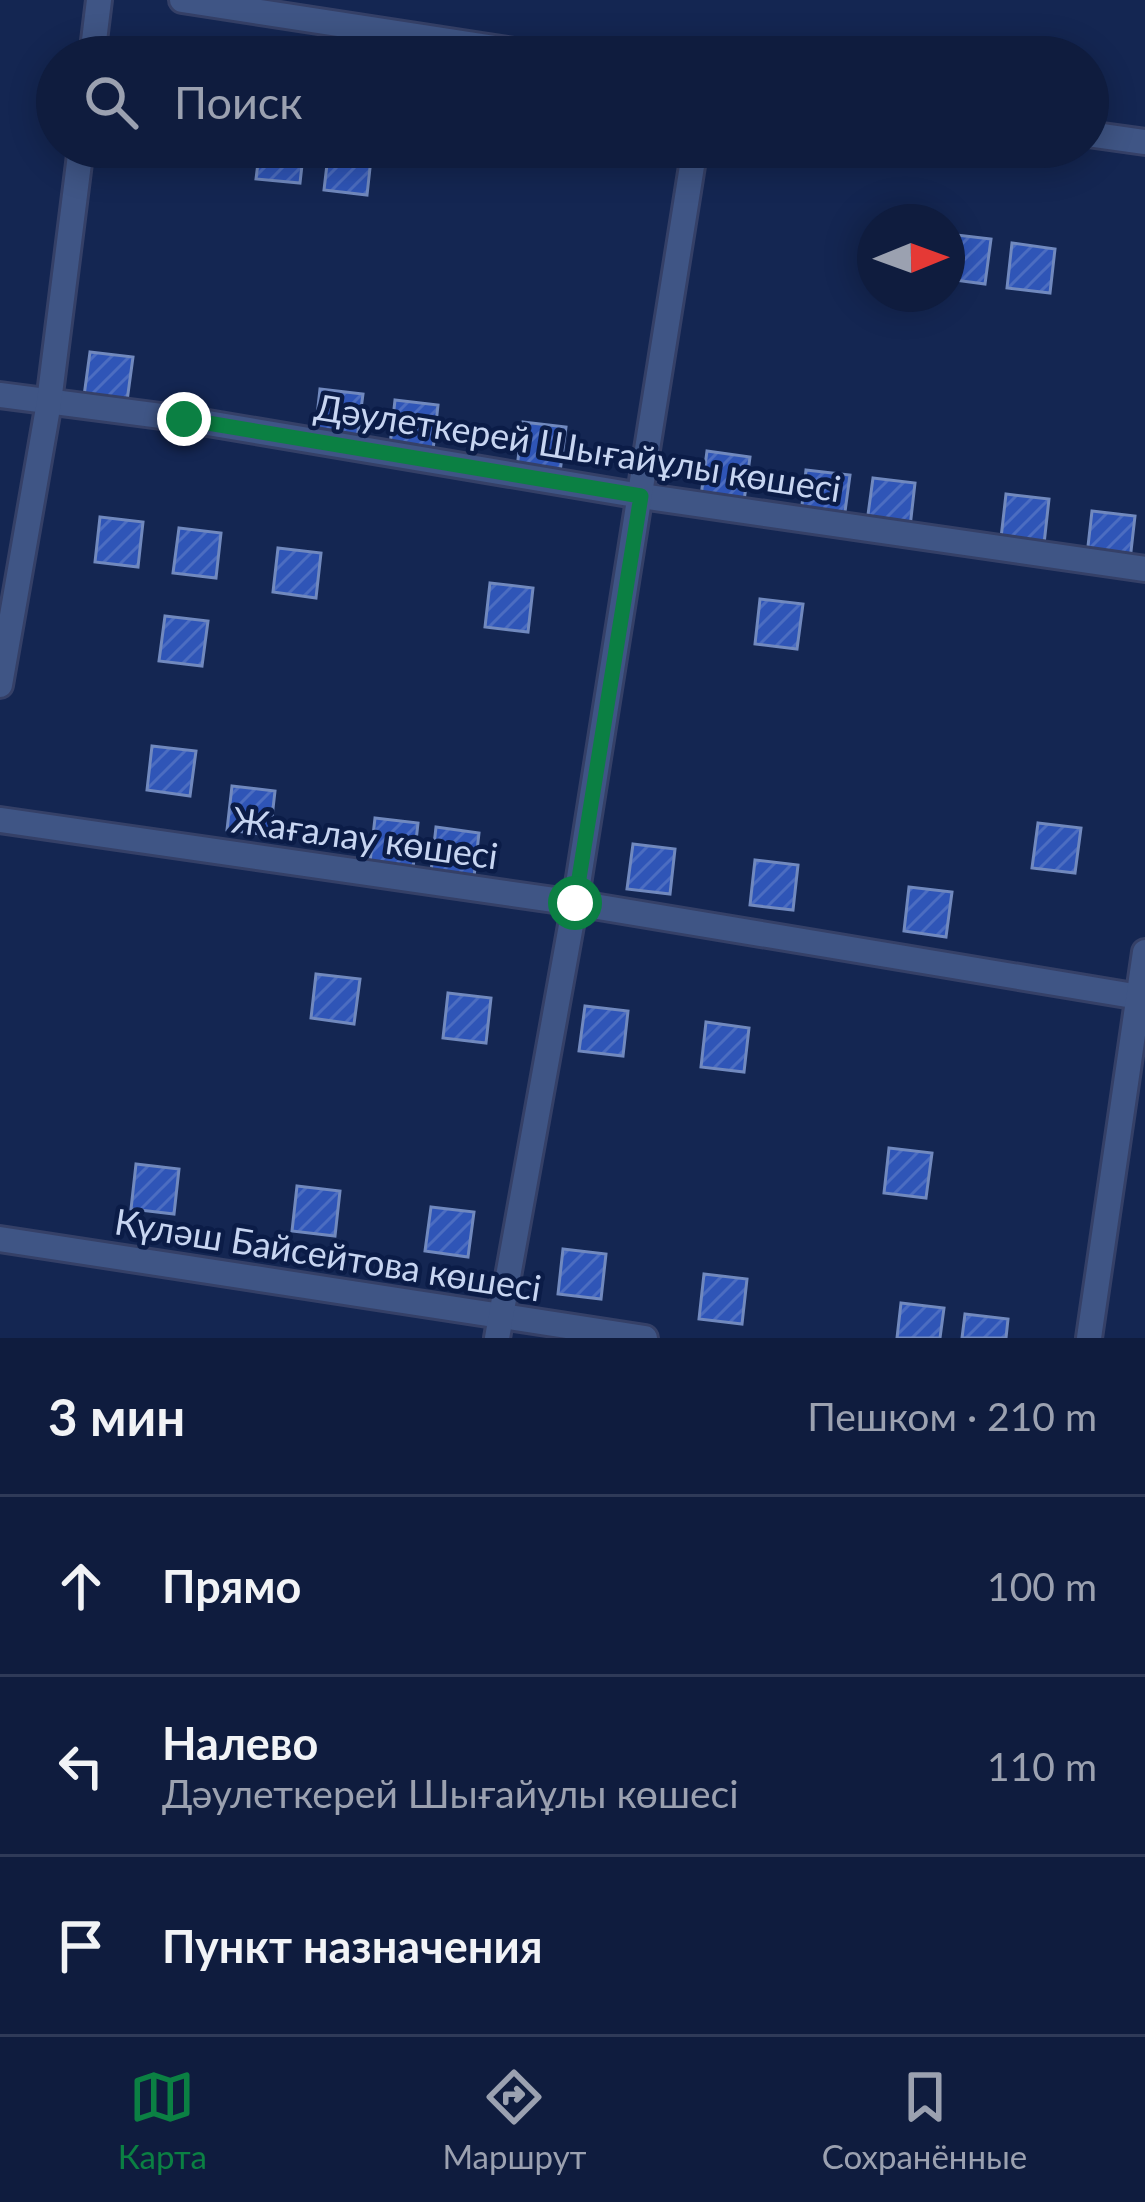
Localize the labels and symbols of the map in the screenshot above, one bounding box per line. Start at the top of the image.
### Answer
north arrow [857,204,965,312]
street label: Дәулеткерей Шығайұлы көшесі [312,384,844,510]
route end [157,392,211,446]
street label: Жағалау көшесі [229,797,501,877]
route start [548,876,602,930]
street label: Күләш Байсейтова көшесі [112,1199,544,1309]

